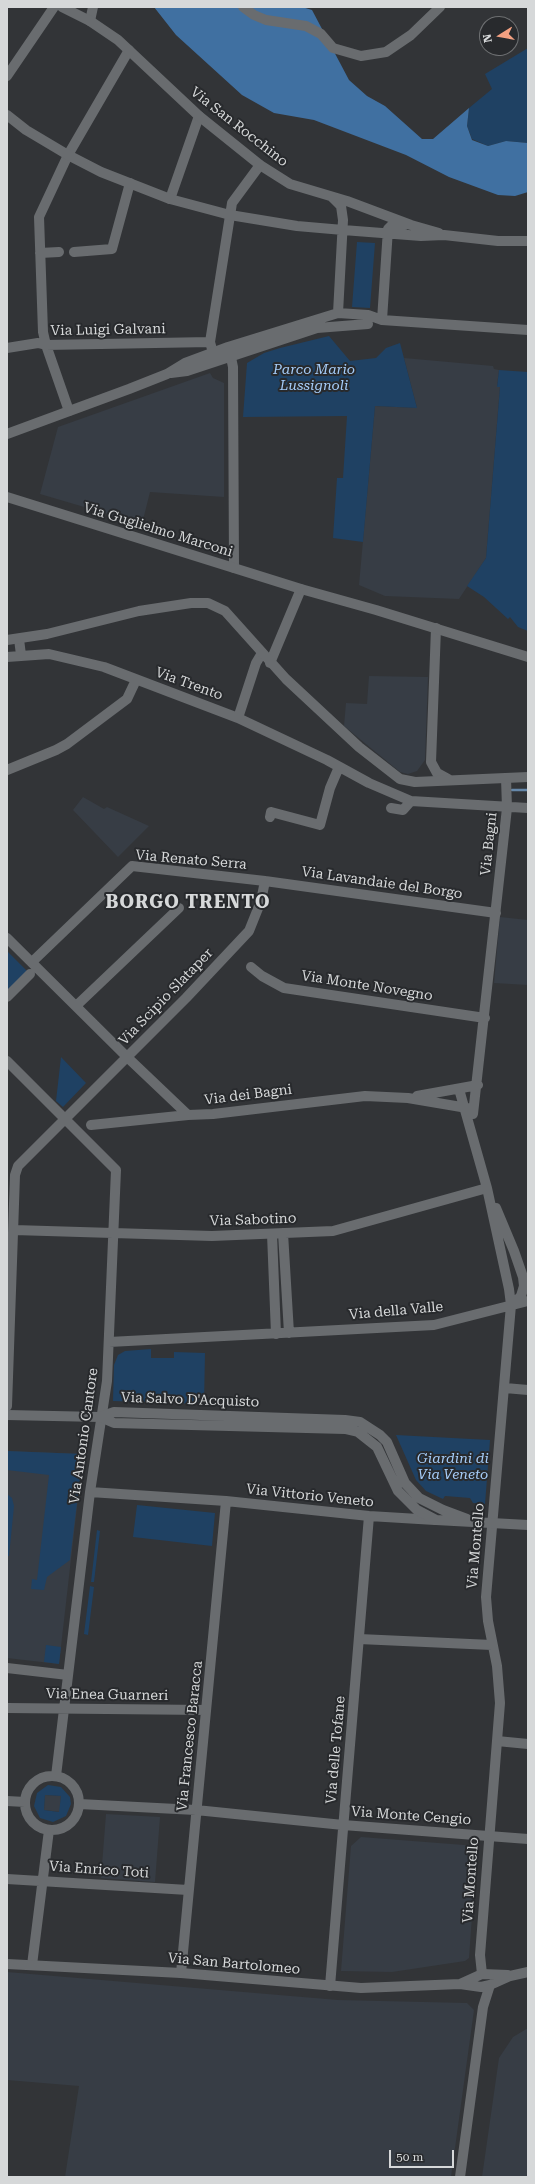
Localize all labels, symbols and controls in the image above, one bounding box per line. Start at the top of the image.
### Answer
north arrow [479,16,519,56]
text: N [481,33,495,44]
street label: Via San Rocchino [187,84,291,170]
street label: Via Luigi Galvani [50,321,166,339]
park label: Parco Mario Lussignoli [273,362,355,394]
street label: Via Guglielmo Marconi [81,499,235,561]
street label: Via Trento [153,664,225,704]
street label: Via Bagni [477,811,501,877]
street label: Via Renato Serra [135,847,247,873]
street label: Via Lavandaie del Borgo [300,863,464,903]
district label: BORGO TRENTO [106,892,270,914]
street label: Via Scipio Slataper [115,945,217,1049]
street label: Via Monte Novegno [300,967,434,1005]
street label: Via dei Bagni [203,1081,293,1109]
street label: Via Sabotino [209,1210,297,1230]
street label: Via della Valle [348,1299,444,1323]
street label: Via Antonio Cantore [66,1367,102,1505]
street label: Via Salvo D'Acquisto [121,1389,259,1411]
park label: Giardini di Via Veneto [417,1451,489,1484]
street label: Via Vittorio Veneto [245,1481,375,1511]
street label: Via Montello [464,1502,488,1590]
street label: Via Francesco Baracca [174,1660,206,1812]
street label: Via Enea Guarneri [46,1686,168,1704]
street label: Via delle Tofane [323,1695,349,1805]
street label: Via Monte Cengio [350,1803,472,1829]
street label: Via Montello [460,1836,482,1924]
street label: Via Enrico Toti [48,1858,150,1882]
street label: Via San Bartolomeo [167,1950,301,1978]
scale bar [391,2142,456,2168]
text: 50 m [396,2150,423,2164]

